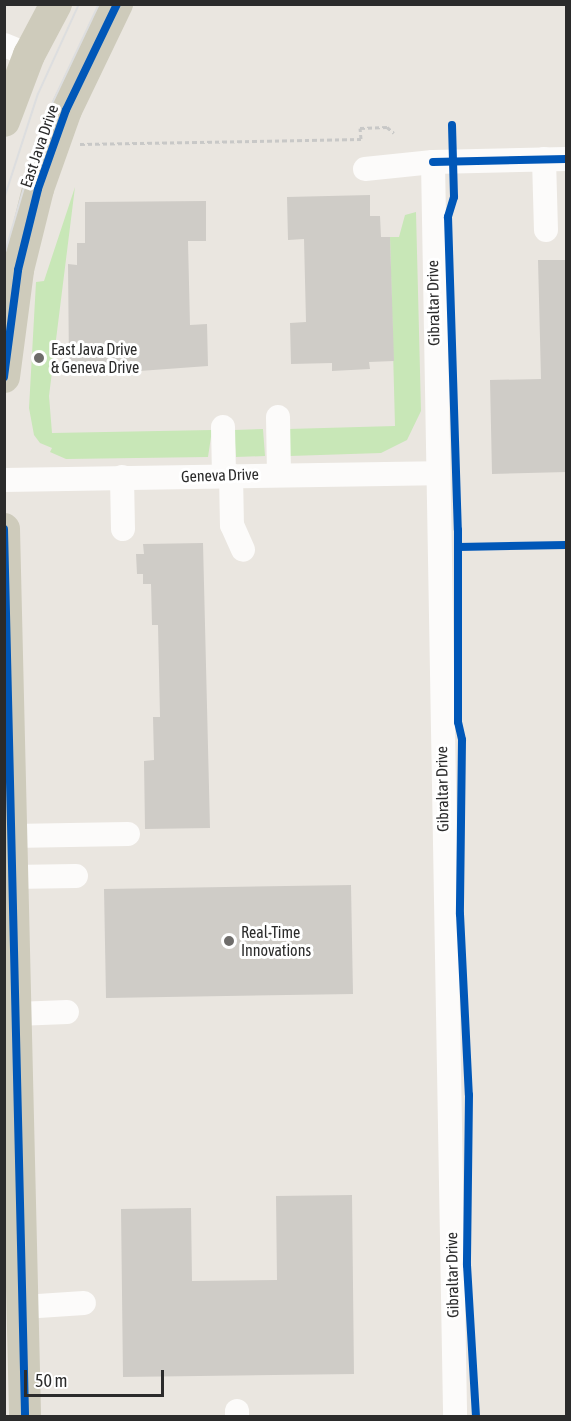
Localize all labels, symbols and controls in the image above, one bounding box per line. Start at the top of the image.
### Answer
street label: East Java Drive [16,102,62,190]
street label: Gibraltar Drive [423,260,443,346]
place label: East Java Drive & Geneva Drive [51,339,139,377]
marker: East Java Drive & Geneva Drive [32,351,46,365]
street label: Geneva Drive [181,464,259,486]
street label: Gibraltar Drive [432,746,452,832]
place label: Real-Time Innovations [241,922,311,960]
marker: Real-Time Innovations [222,934,236,948]
street label: Gibraltar Drive [442,1232,462,1318]
scale bar [27,1358,166,1396]
text: 50 m [35,1370,67,1391]

